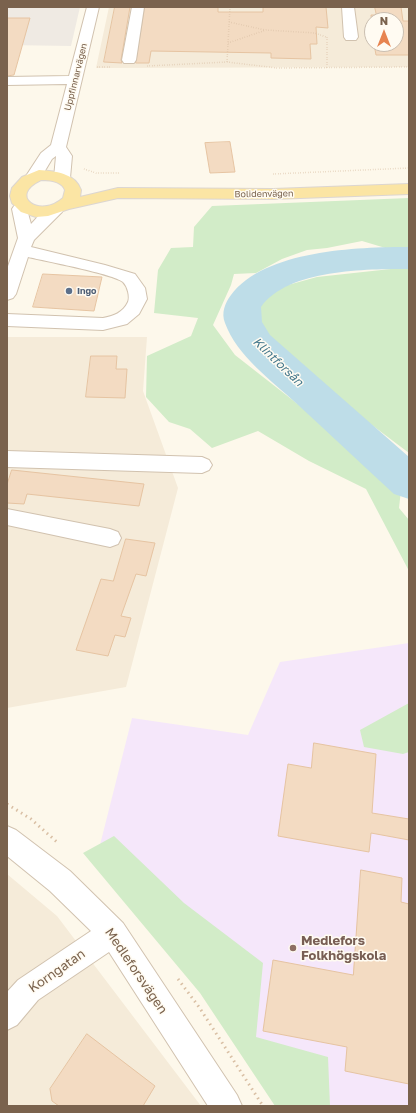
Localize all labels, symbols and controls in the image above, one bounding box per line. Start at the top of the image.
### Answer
north arrow [364,12,404,52]
text: N [380,14,388,27]
street label: Uppfinnarvägen [62,42,90,112]
street label: Bolidenvägen [234,188,294,200]
marker: Ingo [64,286,74,296]
place label: Ingo [77,286,96,296]
water label: Klintforsån [250,335,306,389]
street label: Medleforsvägen [101,925,171,1017]
place label: Medlefors Folkhögskola [301,933,386,964]
marker: Medlefors Folkhögskola [288,943,298,953]
street label: Korngatan [26,946,88,996]

